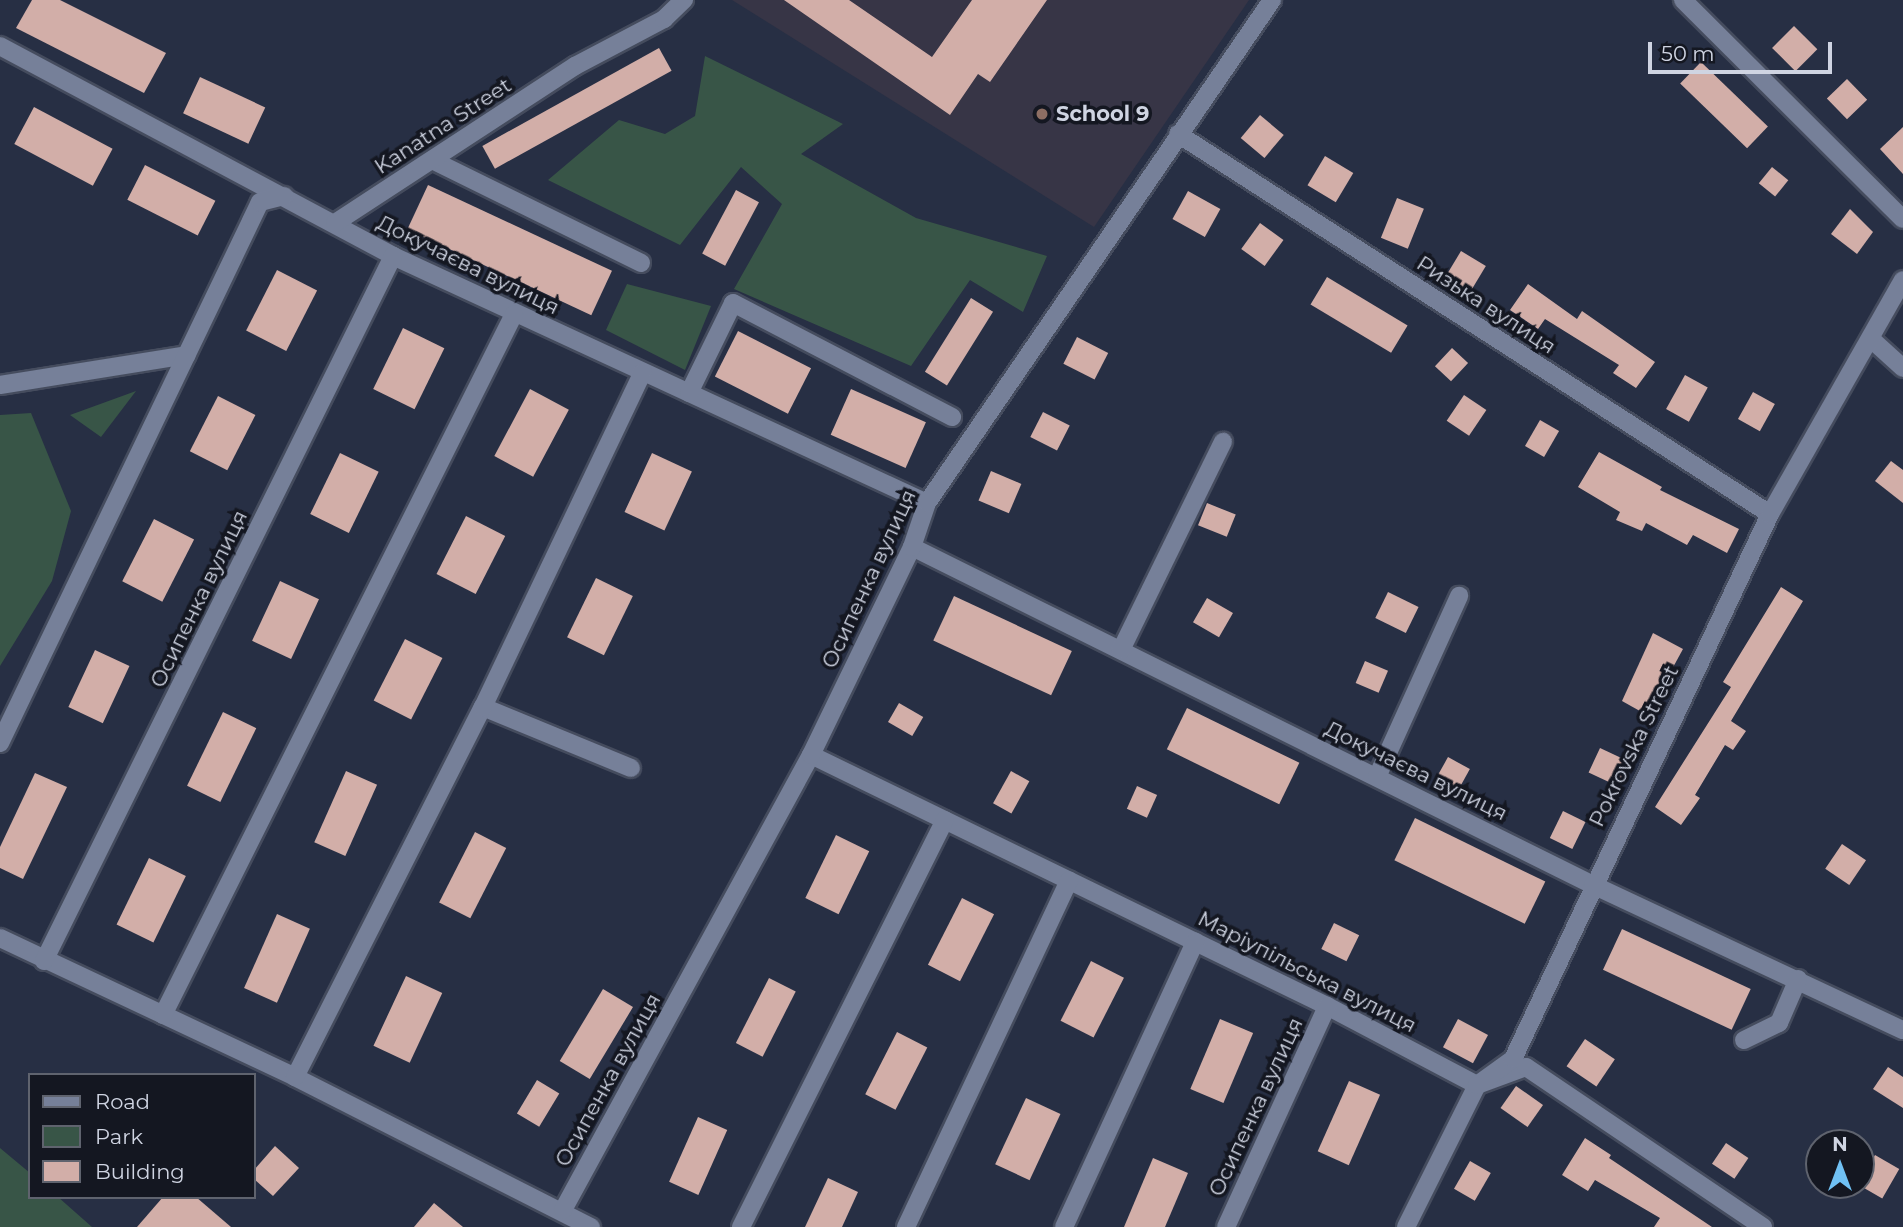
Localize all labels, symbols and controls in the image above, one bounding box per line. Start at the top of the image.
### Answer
scale bar [1651,28,1835,72]
text: 50 m [1661,41,1715,66]
street label: Kanatna Street [370,72,516,180]
place label: School 9 [1056,101,1149,127]
marker: School 9 [1034,106,1050,122]
street label: Докучаєва вулиця [373,210,563,320]
street label: Ризька вулиця [1412,251,1560,359]
street label: Осипенка вулиця [817,486,921,672]
street label: Осипенка вулиця [145,506,253,692]
street label: Pokrovska Street [1584,661,1684,831]
street label: Докучаєва вулиця [1321,716,1511,826]
street label: Маріупільська вулиця [1194,906,1420,1038]
street label: Осипенка вулиця [550,989,666,1171]
street label: Осипенка вулиця [1204,1014,1308,1200]
legend [28,1073,256,1199]
text: Road [95,1089,150,1114]
text: Park [95,1124,143,1149]
north arrow [1805,1129,1875,1199]
text: N [1832,1133,1848,1156]
text: Building [95,1159,185,1184]

